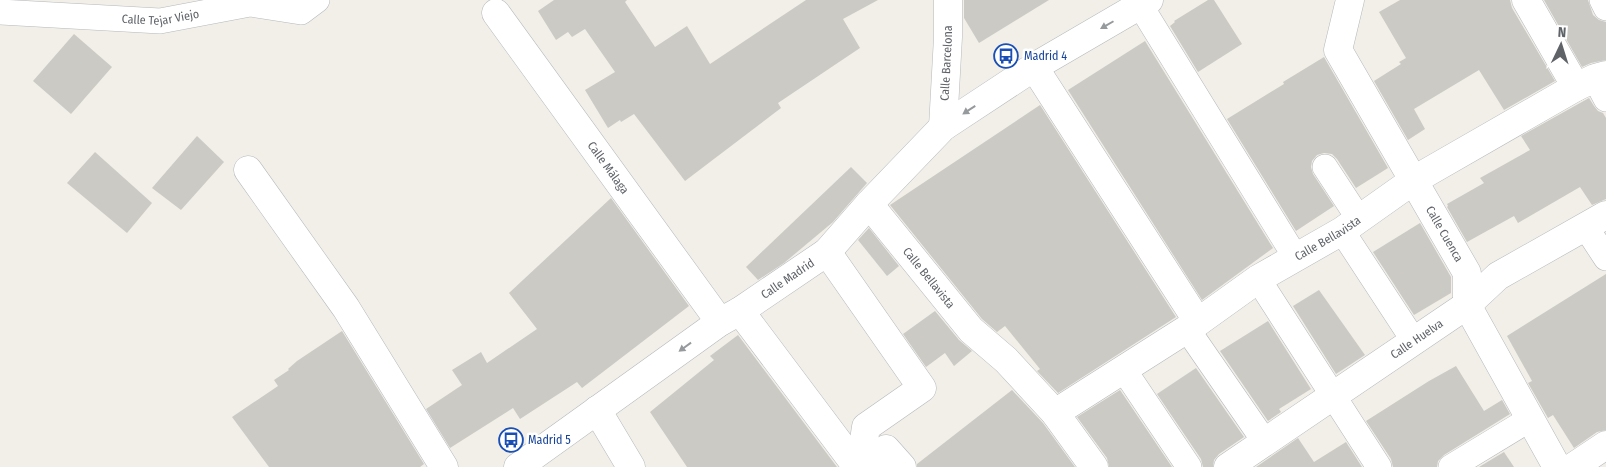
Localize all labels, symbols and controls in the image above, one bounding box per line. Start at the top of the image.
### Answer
street label: Calle Tejar Viejo [121,7,200,28]
one-way arrow [1101,20,1114,29]
north arrow [1536,20,1586,70]
text: N [1557,24,1567,41]
street label: Calle Barcelona [937,25,955,101]
bus stop icon: Madrid 4 [993,43,1019,69]
place label: Madrid 4 [1024,49,1067,63]
one-way arrow [962,105,976,115]
street label: Calle Málaga [584,139,632,197]
street label: Calle Cuenca [1423,204,1466,265]
street label: Calle Bellavista [1292,213,1363,264]
street label: Calle Bellavista [900,244,958,311]
street label: Calle Madrid [758,256,817,302]
street label: Calle Huelva [1388,316,1446,362]
one-way arrow [678,342,692,352]
bus stop icon: Madrid 5 [498,427,524,453]
place label: Madrid 5 [528,433,571,447]

